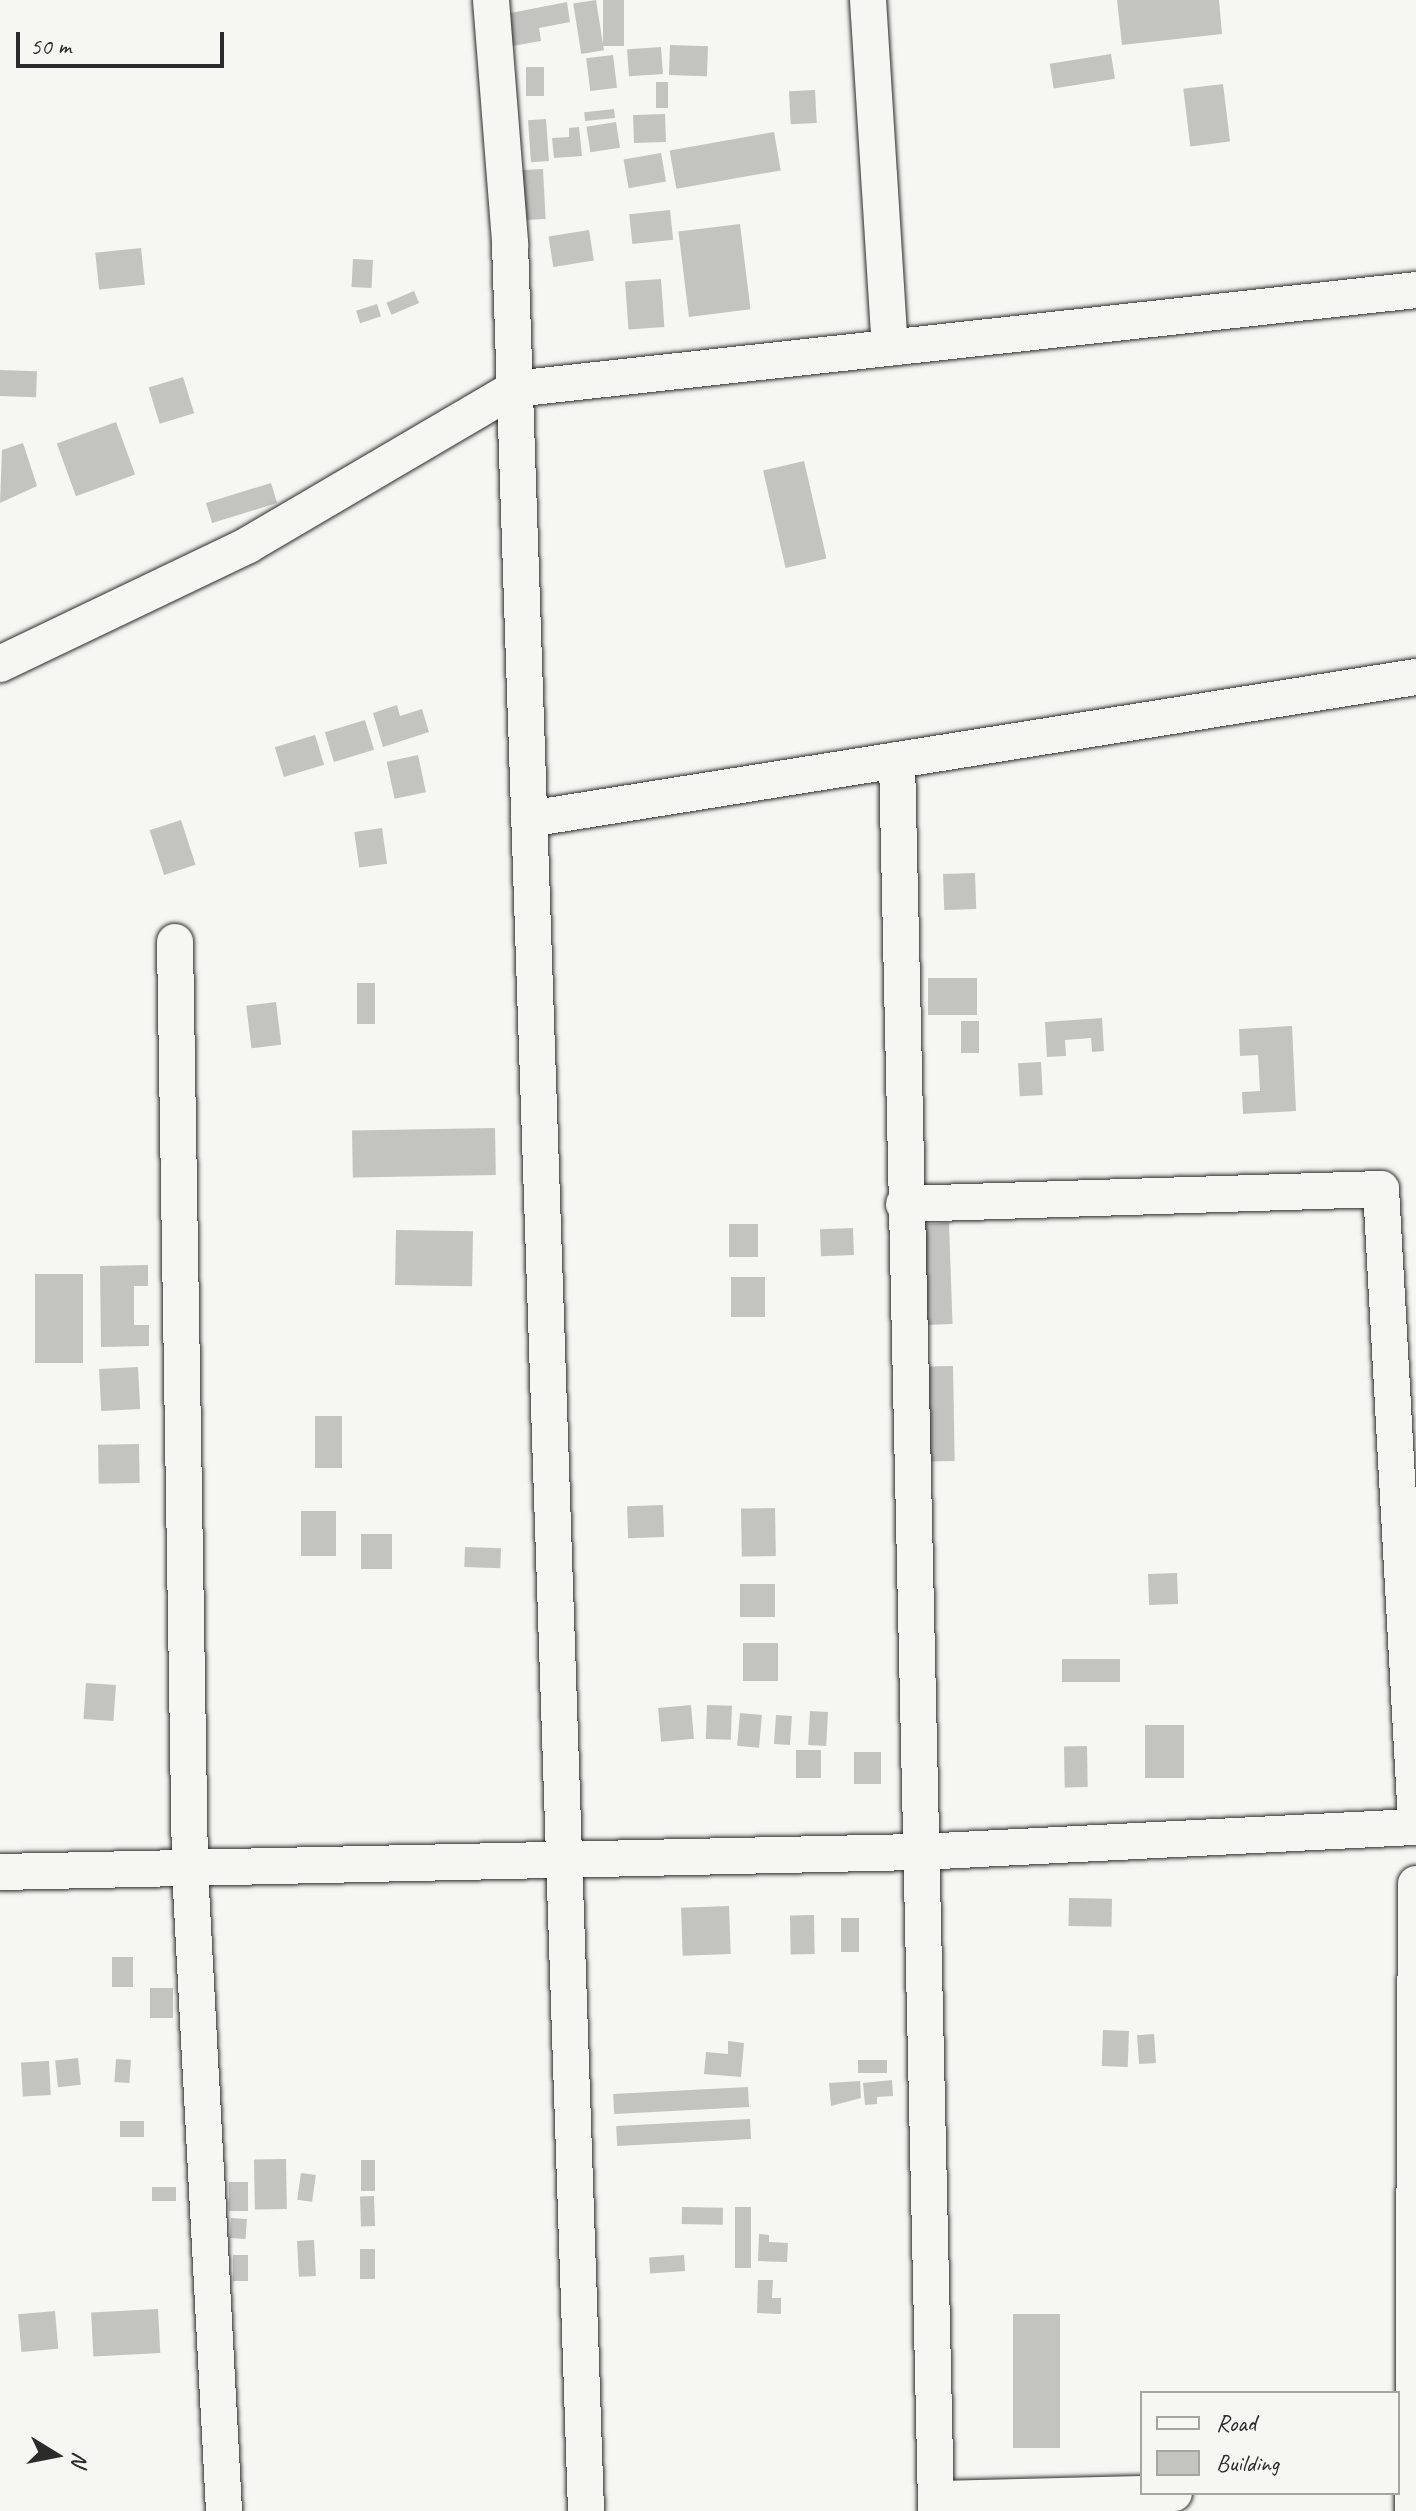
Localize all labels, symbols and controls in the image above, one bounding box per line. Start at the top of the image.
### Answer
scale bar [20,16,228,66]
text: 50 m [30,31,71,61]
legend [1140,2391,1400,2495]
text: Road [1216,2408,1256,2438]
north arrow [16,2415,96,2495]
text: Building [1216,2448,1279,2478]
text: N [65,2450,95,2468]

